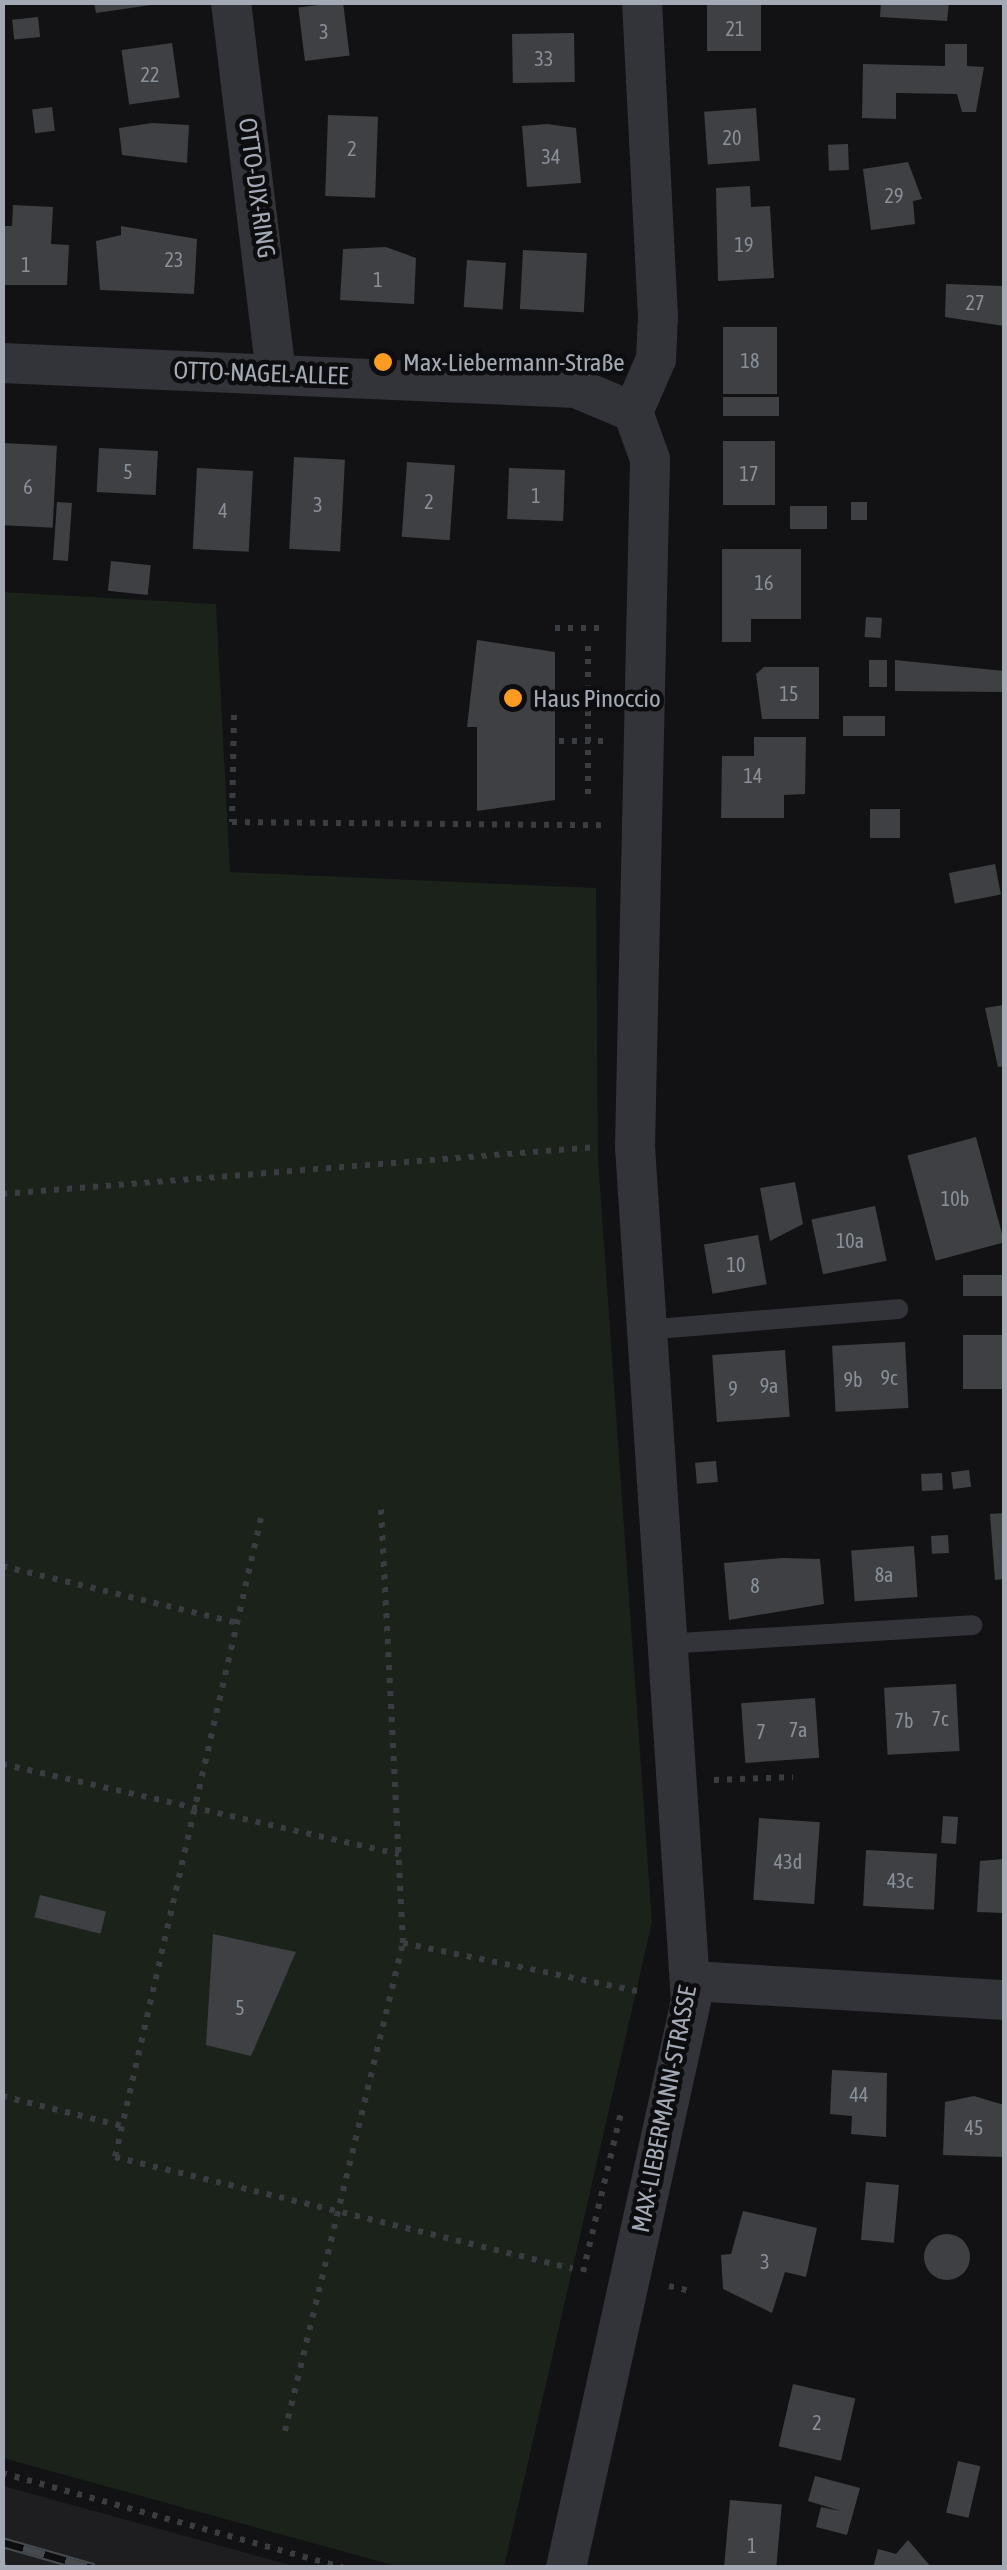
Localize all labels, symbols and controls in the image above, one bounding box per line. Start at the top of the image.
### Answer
house number: 21 [726,16,744,40]
house number: 3 [319,19,329,43]
house number: 33 [535,46,553,70]
house number: 22 [141,62,159,86]
street label: OTTO-DIX-RING [232,116,282,260]
house number: 20 [723,125,741,149]
house number: 2 [347,136,357,160]
house number: 34 [542,144,560,168]
house number: 29 [885,183,903,207]
house number: 19 [735,232,753,256]
house number: 23 [165,247,183,271]
house number: 1 [21,252,31,276]
house number: 1 [373,267,383,291]
house number: 27 [966,290,984,314]
place label: Max-Liebermann-Straße [403,347,624,377]
house number: 18 [741,348,759,372]
marker: Max-Liebermann-Straße [372,351,394,373]
street label: OTTO-NAGEL-ALLEE [173,355,349,391]
house number: 5 [123,459,133,483]
house number: 17 [740,461,758,485]
house number: 6 [23,474,33,498]
house number: 1 [531,483,541,507]
house number: 2 [424,489,434,513]
house number: 3 [313,492,323,516]
house number: 4 [218,498,228,522]
house number: 16 [755,570,773,594]
house number: 15 [780,681,798,705]
place label: Haus Pinoccio [533,683,661,713]
marker: Haus Pinoccio [502,687,524,709]
house number: 14 [744,763,762,787]
house number: 10b [941,1186,969,1210]
house number: 10a [836,1228,864,1252]
house number: 10 [727,1252,745,1276]
house number: 9c [881,1365,897,1389]
house number: 9b [844,1367,862,1391]
house number: 9a [760,1373,778,1397]
house number: 9 [728,1376,738,1400]
house number: 8a [875,1562,893,1586]
house number: 8 [750,1573,760,1597]
house number: 7c [932,1706,948,1730]
house number: 7b [895,1708,913,1732]
house number: 7a [789,1717,807,1741]
house number: 7 [756,1719,766,1743]
house number: 43d [774,1849,802,1873]
house number: 43c [887,1868,913,1892]
street label: MAX-LIEBERMANN-STRASSE [625,1983,703,2235]
house number: 5 [235,1995,245,2019]
house number: 44 [850,2082,868,2106]
house number: 45 [965,2115,983,2139]
house number: 3 [760,2249,770,2273]
house number: 2 [812,2410,822,2434]
house number: 1 [747,2533,757,2557]

